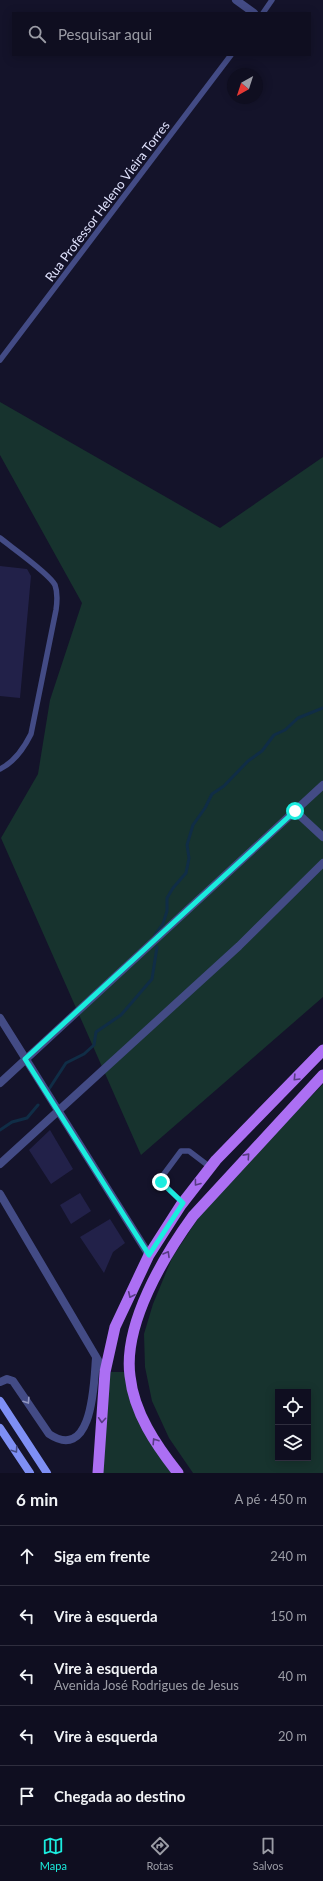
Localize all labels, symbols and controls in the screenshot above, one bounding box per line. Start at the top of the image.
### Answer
search box [12,12,311,56]
icon: search [26,23,48,45]
text: Pesquisar aqui [58,25,152,43]
north arrow [227,68,263,104]
street label: Rua Professor Heleno Vieira Torres [41,117,173,284]
route start [286,802,304,820]
one-way arrow [293,1073,301,1081]
one-way arrow [243,1153,250,1160]
route end [152,1173,170,1191]
one-way arrow [195,1179,202,1186]
one-way arrow [163,1251,170,1258]
one-way arrow [128,1290,136,1298]
map controls [275,1389,311,1461]
button: locate [275,1389,311,1425]
one-way arrow [22,1397,30,1404]
one-way arrow [98,1417,107,1423]
button: layers [275,1425,311,1461]
one-way arrow [153,1438,160,1445]
one-way arrow [10,1446,18,1453]
text: 6 min [16,1489,58,1510]
text: A pé · 450 m [234,1491,307,1507]
icon: ahead [16,1545,38,1567]
text: Siga em frente [54,1547,150,1565]
text: 240 m [270,1548,307,1564]
icon: left [16,1605,38,1627]
text: Vire à esquerda [54,1607,158,1625]
text: 150 m [270,1608,307,1624]
text: Vire à esquerda [54,1659,158,1677]
icon: left [16,1665,38,1687]
text: 40 m [278,1668,307,1684]
text: Avenida José Rodrigues de Jesus [54,1677,239,1693]
icon: left [16,1725,38,1747]
text: Vire à esquerda [54,1727,158,1745]
text: 20 m [278,1728,307,1744]
icon: arrive [16,1785,38,1807]
text: Chegada ao destino [54,1787,185,1805]
tab: Mapa [40,1835,67,1872]
tab: Rotas [146,1835,173,1872]
tab: Salvos [253,1835,283,1872]

